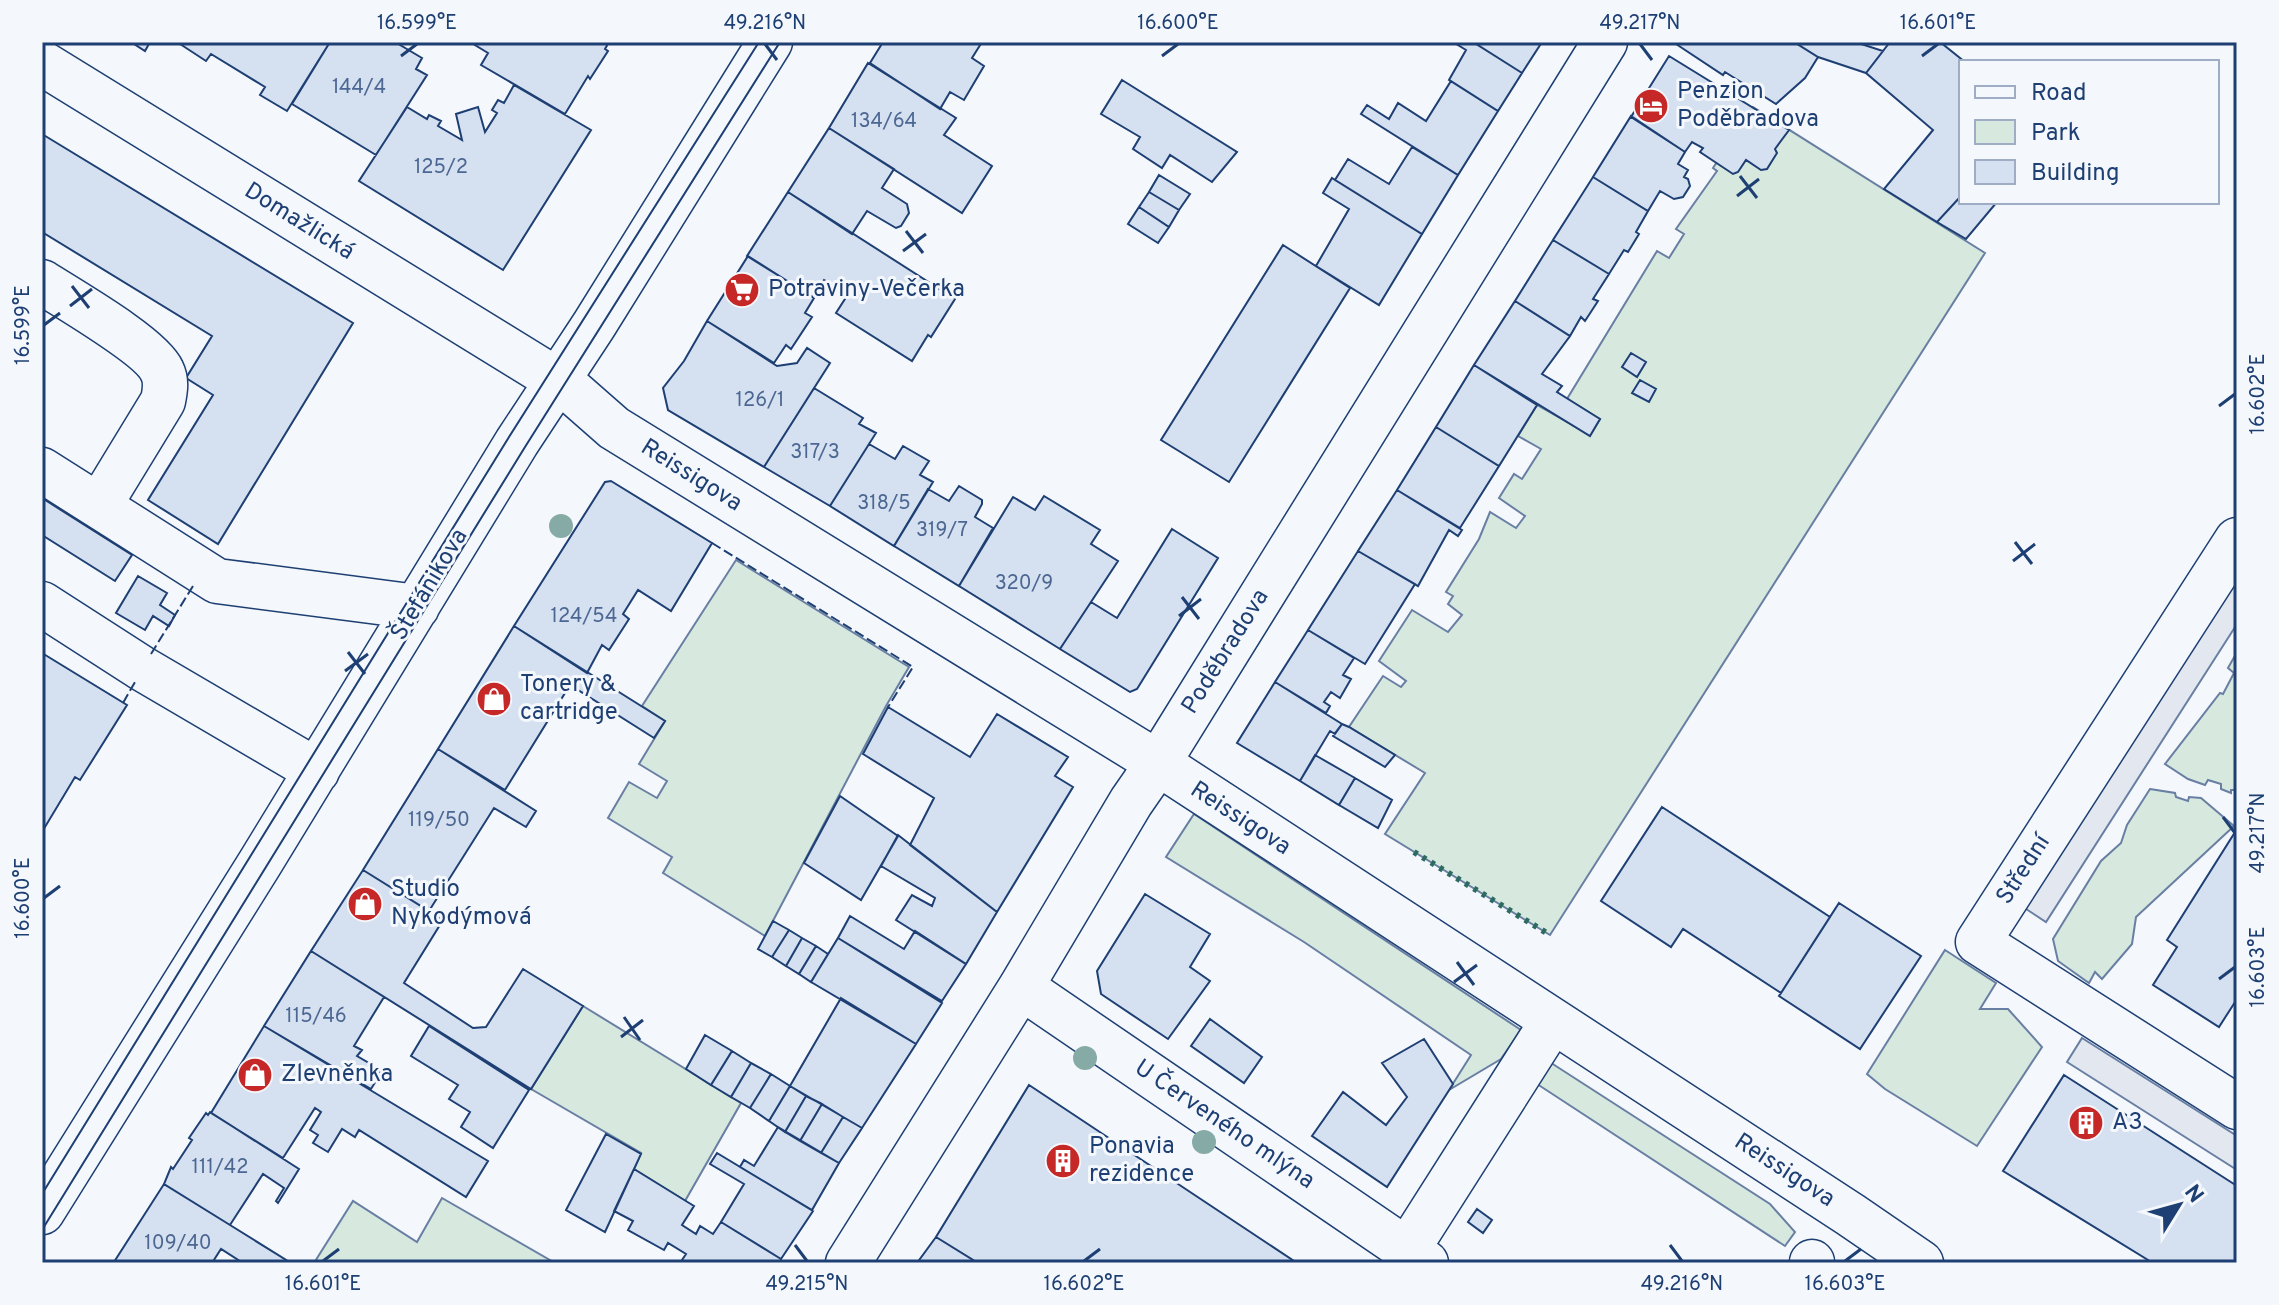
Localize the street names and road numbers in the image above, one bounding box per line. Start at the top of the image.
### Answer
street label: Domažlická [238,176,360,268]
street label: Reissigova [635,433,747,519]
street label: Štefánikova [383,523,475,646]
street label: Poděbradova [1176,584,1276,720]
street label: Reissigova [1184,775,1296,863]
street label: Střední [1990,828,2059,911]
street label: U Červeného mlýna [1128,1052,1321,1196]
street label: Reissigova [1728,1127,1840,1215]

